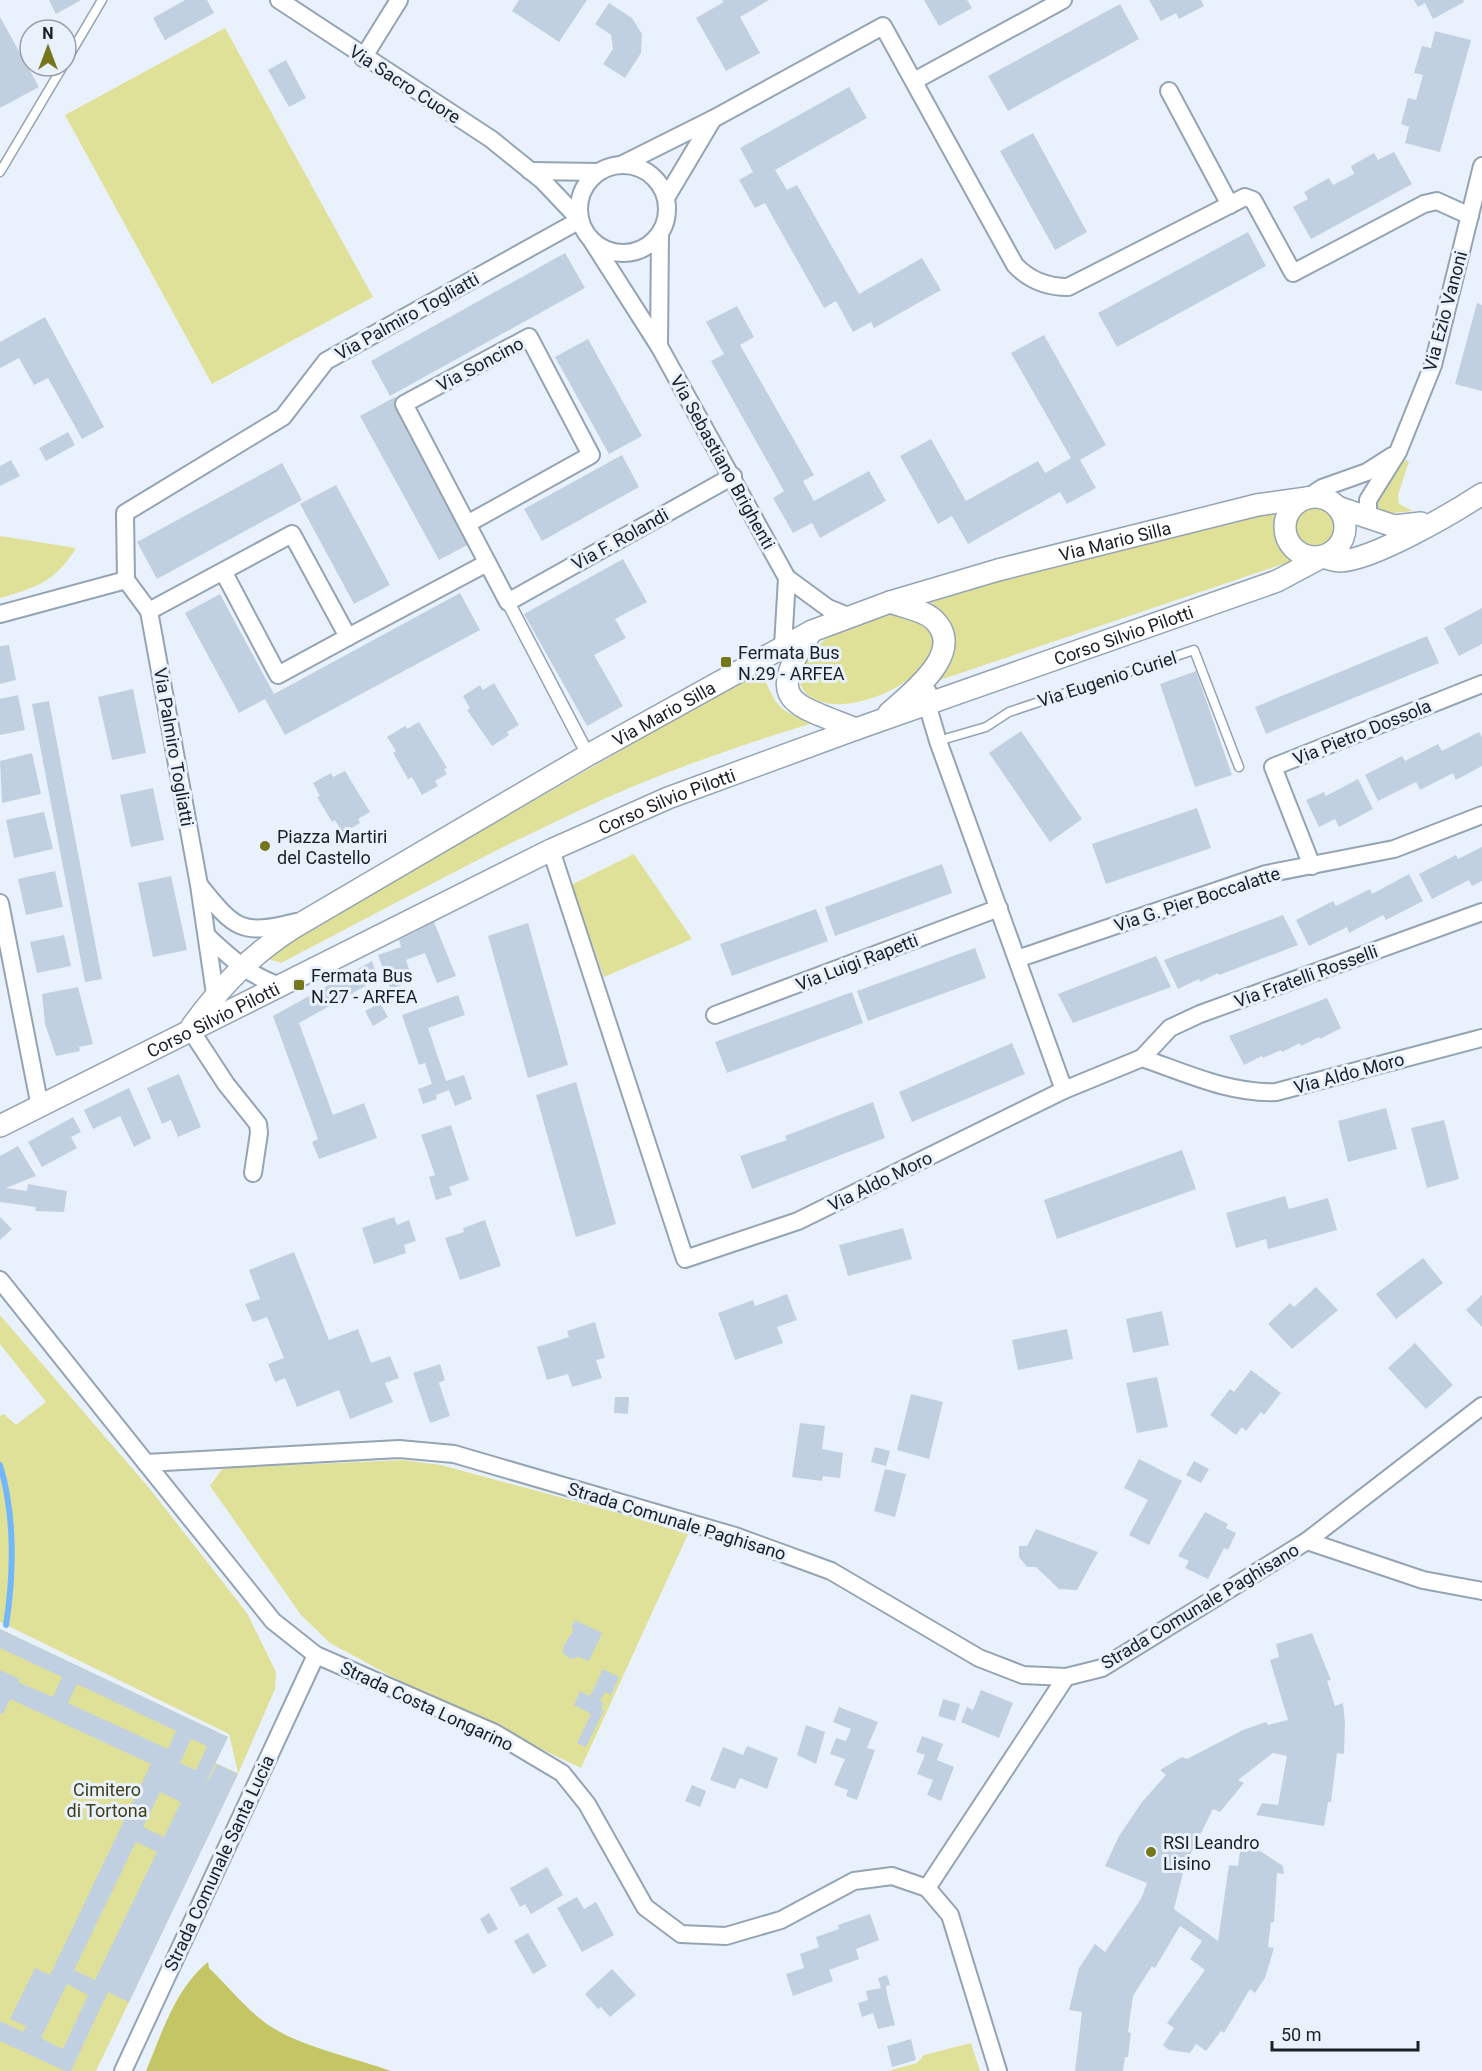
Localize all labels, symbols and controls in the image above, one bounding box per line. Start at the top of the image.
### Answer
north arrow [18,18,78,78]
text: N [42,24,54,43]
street label: Via Sacro Cuore [346,40,464,128]
street label: Via Ezio Vanoni [1419,249,1471,373]
street label: Via Palmiro Togliatti [332,268,482,364]
street label: Via Soncino [433,332,527,396]
street label: Via Sebastiano Brighenti [666,371,780,553]
street label: Via F. Rolandi [568,504,672,574]
street label: Via Mario Silla [1057,517,1173,565]
street label: Corso Silvio Pilotti [1051,601,1196,669]
place label: Fermata Bus N.29 - ARFEA [738,642,845,684]
street label: Via Eugenio Curiel [1035,647,1179,711]
marker: Fermata Bus N.29 - ARFEA [719,655,733,669]
street label: Via Palmiro Togliatti [150,666,198,828]
street label: Via Mario Silla [608,676,719,750]
street label: Via Pietro Dossola [1290,695,1434,769]
street label: Corso Silvio Pilotti [595,764,738,838]
place label: Piazza Martiri del Castello [277,826,387,868]
marker: Piazza Martiri del Castello [258,839,272,853]
street label: Via G. Pier Boccalatte [1111,862,1283,936]
street label: Via Luigi Rapetti [793,929,921,995]
street label: Via Fratelli Rosselli [1231,940,1381,1012]
place label: Fermata Bus N.27 - ARFEA [311,965,418,1007]
street label: Corso Silvio Pilotti [143,977,283,1061]
marker: Fermata Bus N.27 - ARFEA [292,978,306,992]
street label: Via Aldo Moro [1292,1048,1406,1098]
street label: Via Aldo Moro [824,1147,936,1215]
street label: Strada Comunale Paghisano [565,1478,789,1564]
street label: Strada Comunale Paghisano [1097,1539,1303,1673]
street label: Strada Costa Longarino [337,1657,517,1755]
street label: Strada Comunale Santa Lucia [160,1752,278,1974]
park label: Cimitero di Tortona [66,1779,148,1821]
place label: RSI Leandro Lisino [1163,1832,1259,1874]
marker: RSI Leandro Lisino [1144,1845,1158,1859]
scale bar [1272,2014,1418,2052]
text: 50 m [1281,2024,1321,2045]

